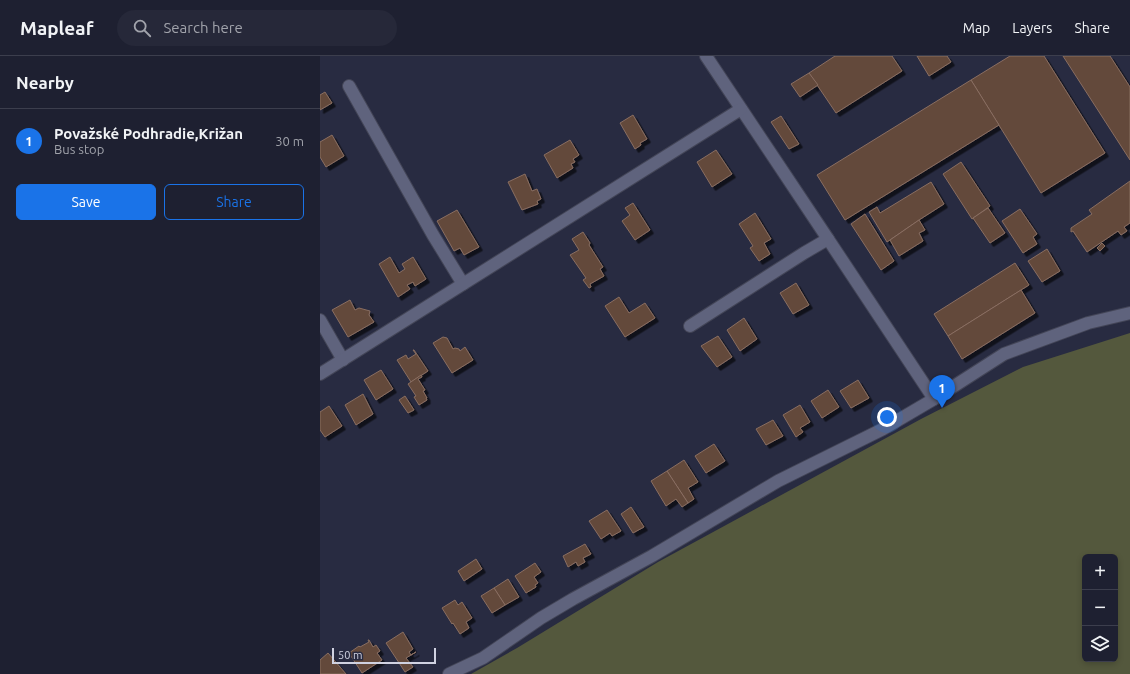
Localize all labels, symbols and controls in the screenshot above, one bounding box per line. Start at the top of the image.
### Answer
search box [117,10,397,46]
text: Mapleaf [20,17,93,39]
icon: search [131,17,153,39]
text: Search here [163,19,243,36]
text: Map [963,20,990,36]
text: Layers [1012,20,1052,36]
text: Share [1074,20,1110,36]
text: Nearby [16,73,74,92]
text: Považské Podhradie,Križan [54,125,243,142]
text: 1 [25,134,33,148]
text: 30 m [275,134,304,148]
text: Bus stop [54,142,104,156]
button: Save [16,184,156,220]
button: Share [164,184,304,220]
pin: 1 [929,375,955,408]
your location [877,407,897,427]
map controls [1082,554,1118,662]
button: + [1082,554,1118,590]
button: − [1082,590,1118,626]
button: layers [1082,626,1118,662]
scale bar [332,646,436,665]
text: 50 m [338,649,362,661]

